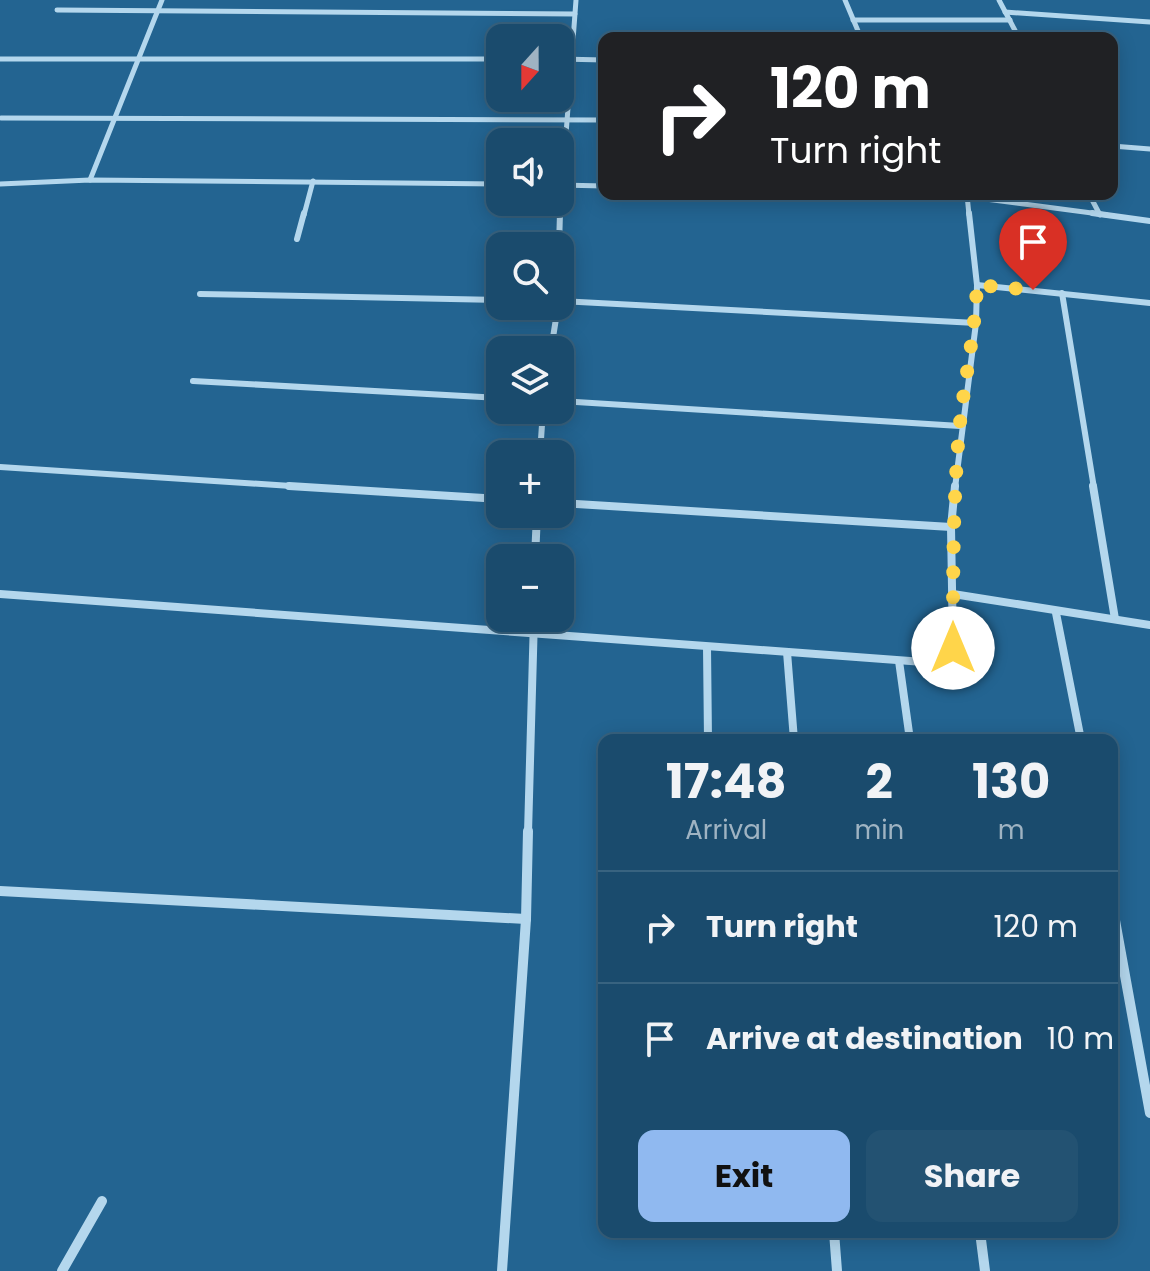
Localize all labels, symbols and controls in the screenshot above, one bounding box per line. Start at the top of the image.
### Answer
north arrow [486,24,574,112]
map controls [486,24,574,632]
text: 120 m [770,49,931,128]
icon: right [638,64,742,168]
text: Turn right [770,125,941,176]
button: sound [486,128,574,216]
pin [999,208,1067,290]
icon: arrive [1011,220,1055,264]
button: search [486,232,574,320]
button: layers [486,336,574,424]
button: + [486,440,574,528]
button: − [486,544,574,632]
position arrow [911,606,995,690]
text: 17:48 [666,748,787,815]
text: 2 [866,748,893,815]
text: 130 [972,748,1050,815]
text: Arrival [685,812,767,848]
text: min [854,812,904,848]
text: m [998,812,1024,848]
icon: right [638,905,682,949]
text: Turn right [706,905,858,948]
text: 120 m [993,905,1078,948]
icon: arrive [638,1017,682,1061]
text: Arrive at destination [706,1017,1023,1060]
text: 10 m [1047,1017,1114,1060]
button: Exit [638,1130,850,1222]
button: Share [866,1130,1078,1222]

